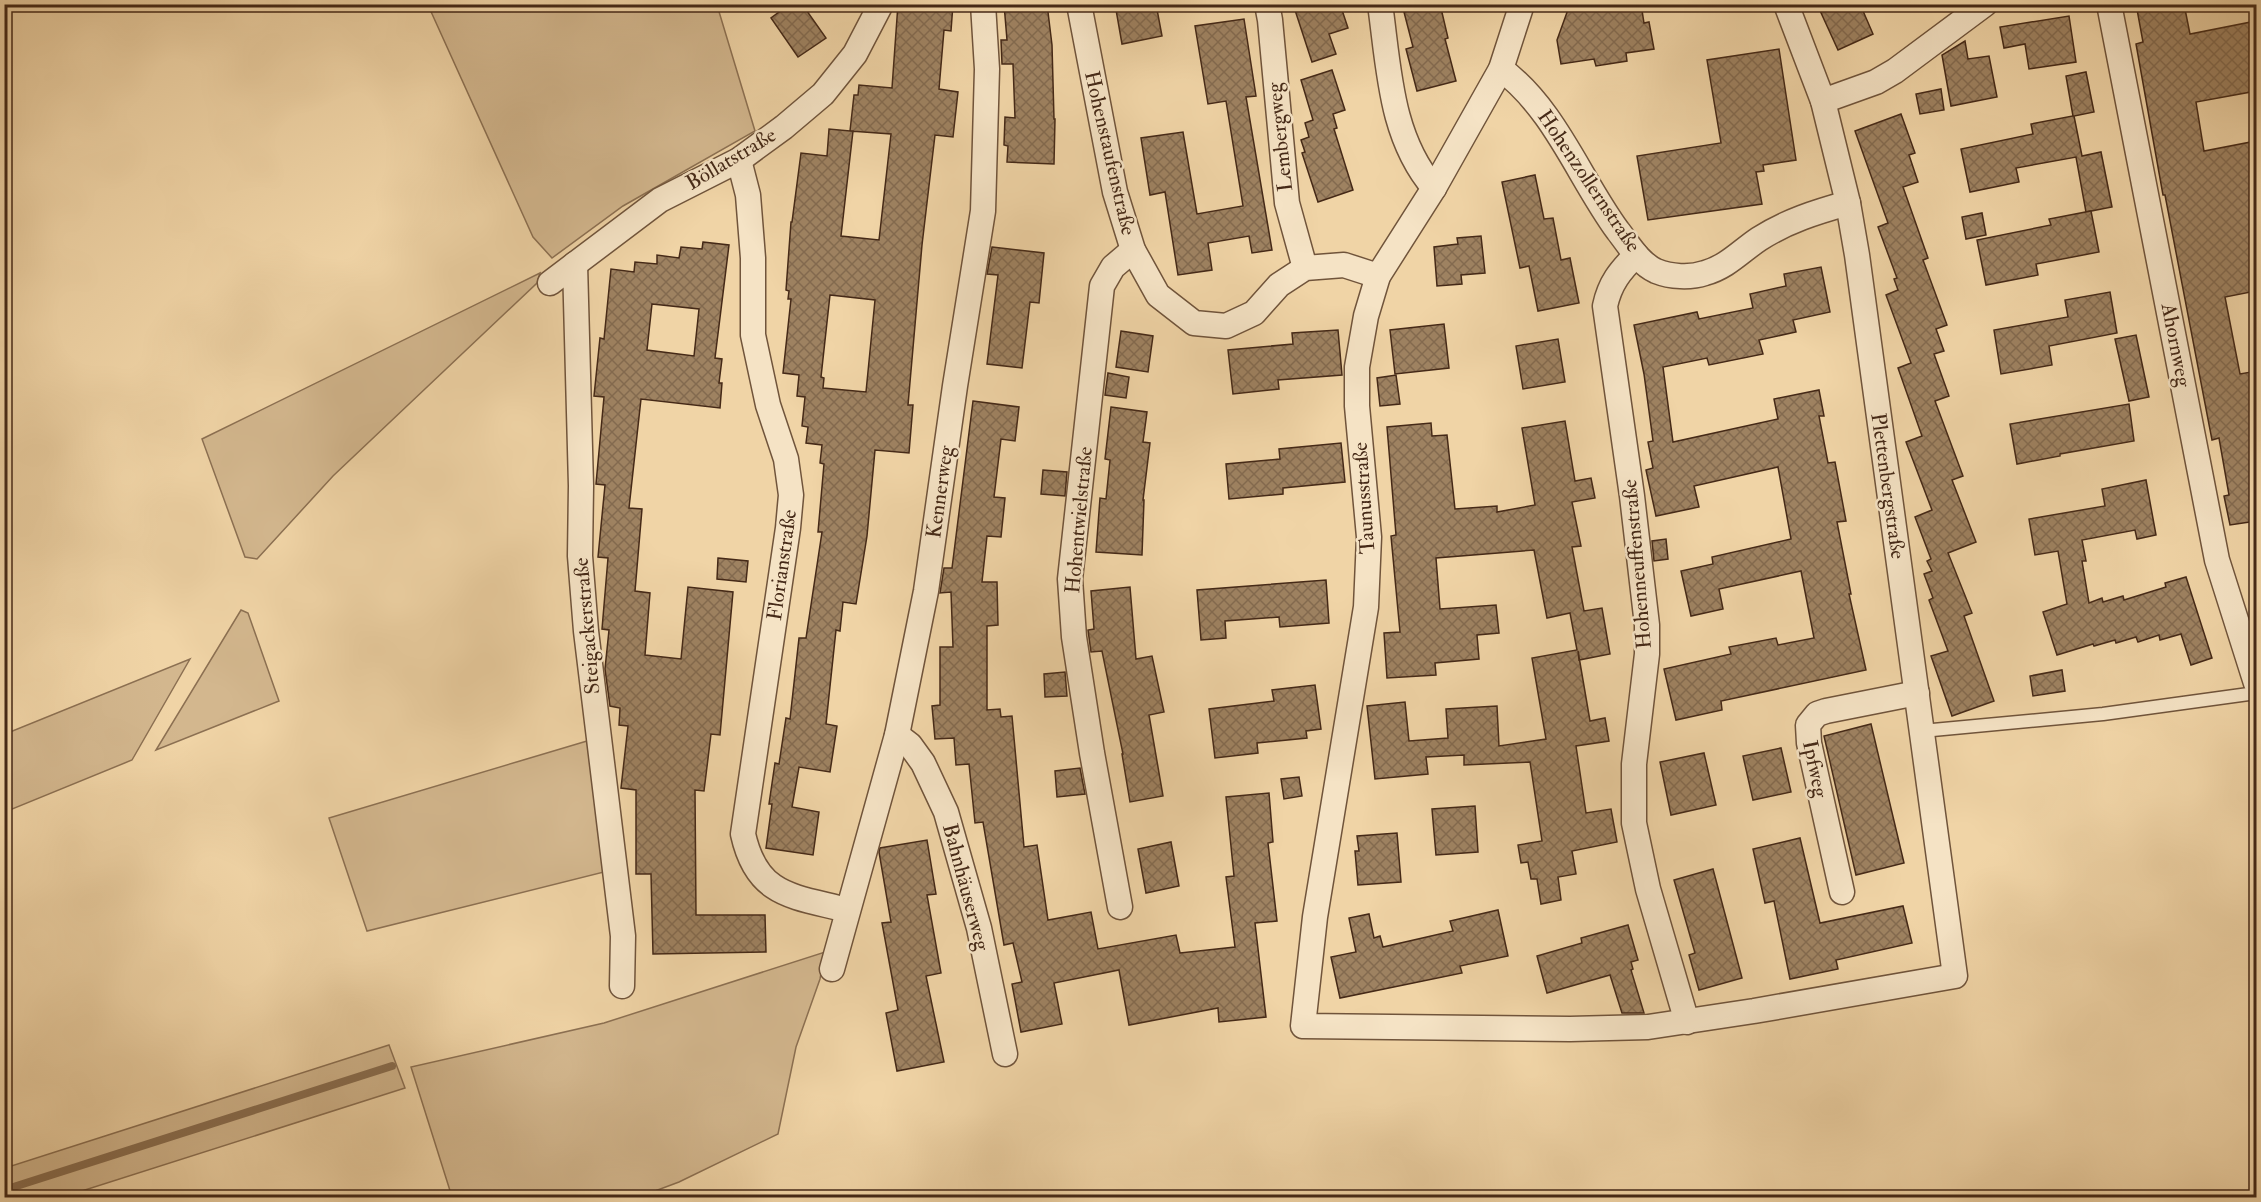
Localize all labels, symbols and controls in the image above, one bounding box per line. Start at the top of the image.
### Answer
street label: Hohenstaufenstraße [1078,68,1142,238]
street label: Lembergweg [1261,81,1299,193]
street label: Hohenzollernstraße [1531,104,1647,258]
street label: Böllatstraße [681,121,781,196]
street label: Ahornweg [2154,300,2197,390]
street label: Plettenbergstraße [1864,411,1912,561]
street label: Taunusstraße [1347,441,1381,555]
street label: Kennerweg [920,443,960,540]
street label: Hohentwielstraße [1059,445,1099,595]
street label: Hohenneuffenstraße [1616,478,1658,650]
street label: Florianstraße [761,507,803,622]
street label: Steigackerstraße [568,556,606,696]
street label: Ipfweg [1796,738,1834,801]
street label: Bahnhäuserweg [936,820,996,954]

